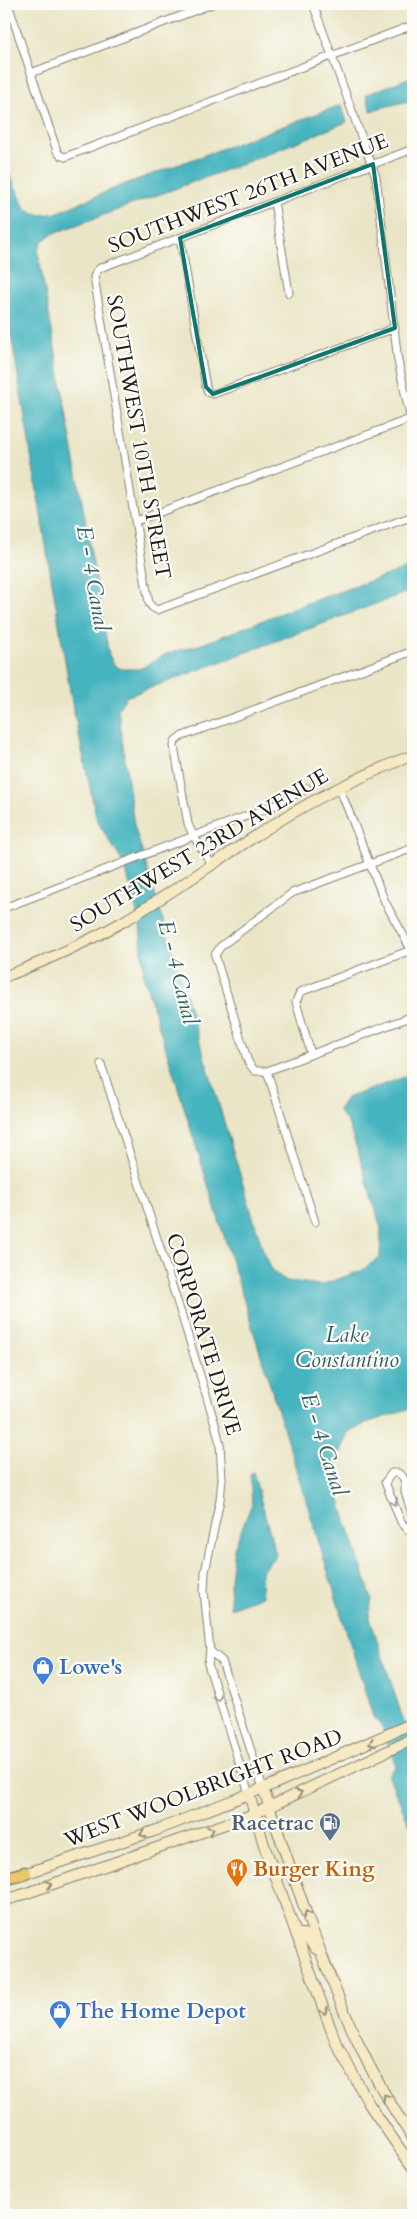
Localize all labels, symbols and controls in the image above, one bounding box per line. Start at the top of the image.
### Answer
street label: SOUTHWEST 26TH AVENUE [104,127,392,260]
street label: SOUTHWEST 10TH STREET [99,293,178,582]
water label: E - 4 Canal [69,523,117,634]
street label: SOUTHWEST 23RD AVENUE [65,762,334,939]
water label: E - 4 Canal [151,917,206,1029]
street label: CORPORATE DRIVE [159,1229,248,1439]
water label: Lake Constantino [295,1320,399,1375]
water label: E - 4 Canal [293,1389,355,1501]
one-way arrow [387,1497,398,1506]
place label: Lowe's [59,1653,122,1682]
shop icon: Lowe's [31,1655,55,1686]
one-way arrow [213,1693,223,1701]
street label: WEST WOOLBRIGHT ROAD [59,1722,346,1855]
one-way arrow [368,1737,377,1747]
one-way arrow [294,1789,303,1800]
place label: Racetrac [231,1809,314,1838]
fuel station icon: Racetrac [318,1811,342,1842]
one-way arrow [206,1826,215,1836]
one-way arrow [140,1829,148,1839]
place label: Burger King [253,1855,375,1884]
restaurant icon: Burger King [225,1857,249,1888]
one-way arrow [45,1880,53,1890]
one-way arrow [302,1910,313,1919]
place label: The Home Depot [76,1997,246,2026]
shop icon: The Home Depot [48,1999,72,2030]
one-way arrow [318,2006,328,2014]
one-way arrow [383,2094,393,2103]

